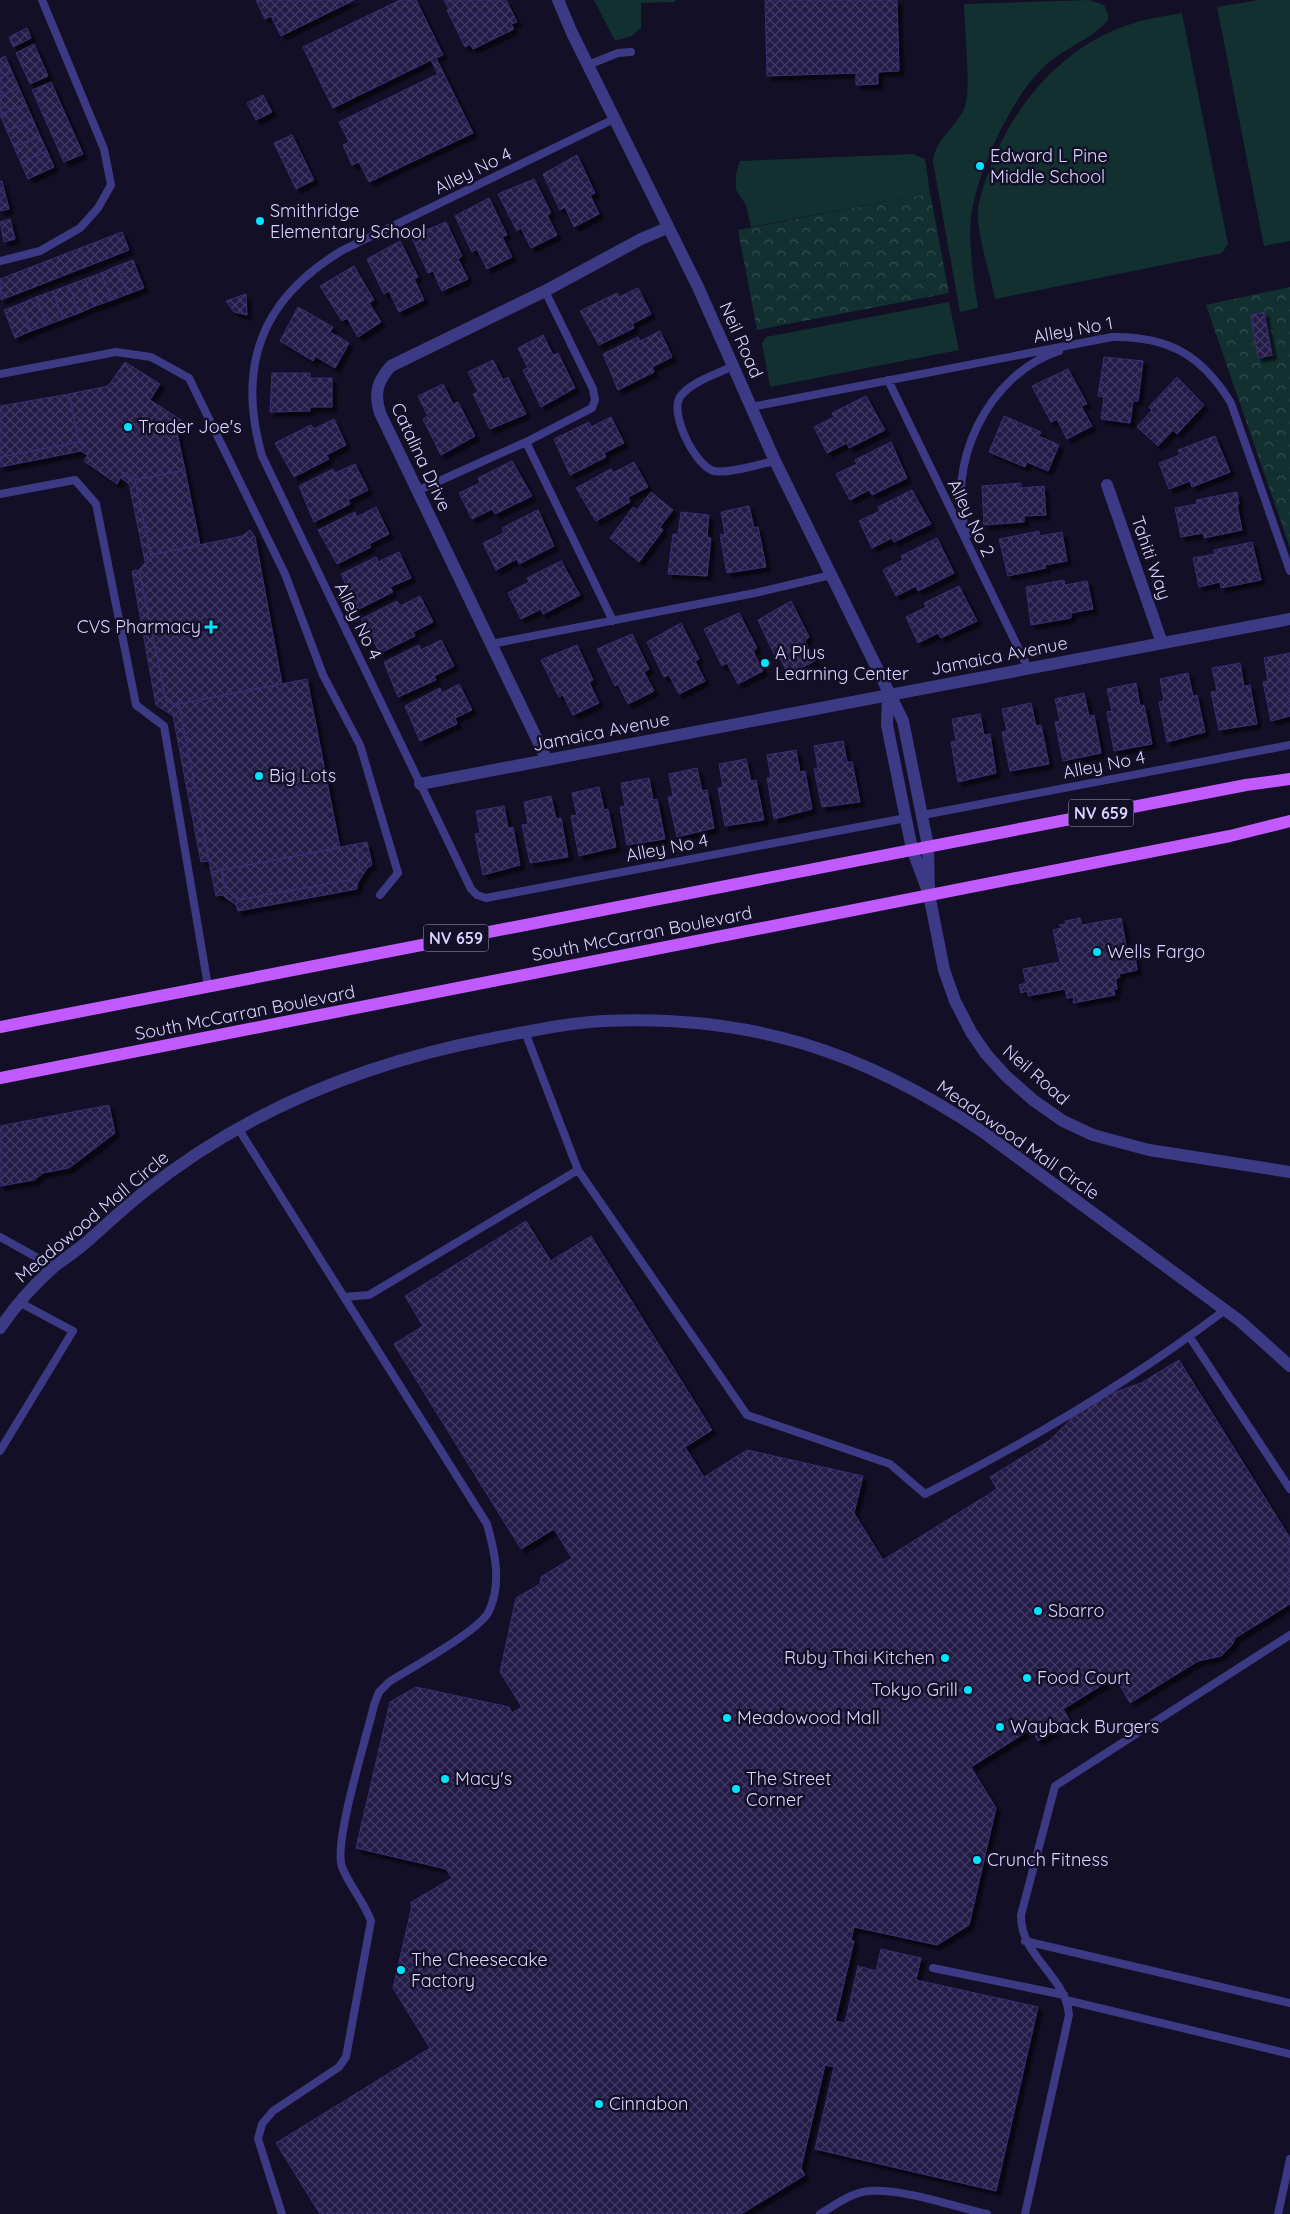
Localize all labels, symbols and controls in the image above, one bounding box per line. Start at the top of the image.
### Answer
street label: Alley No 4 [430,142,515,199]
place label: Edward L Pine Middle School [990,144,1108,188]
marker: Edward L Pine Middle School [974,160,986,172]
place label: Smithridge Elementary School [270,199,426,243]
marker: Smithridge Elementary School [254,215,266,227]
street label: Neil Road [715,298,768,381]
street label: Alley No 1 [1031,311,1115,348]
street label: Catalina Drive [386,399,457,515]
place label: Trader Joe's [138,415,242,438]
marker: Trader Joe's [122,421,134,433]
street label: Alley No 2 [943,475,1000,561]
street label: Tahiti Way [1126,513,1177,603]
street label: Alley No 4 [330,578,387,663]
place label: CVS Pharmacy [77,615,201,638]
marker: CVS Pharmacy [205,621,217,633]
street label: Jamaica Avenue [928,631,1069,680]
place label: A Plus Learning Center [775,641,909,685]
marker: A Plus Learning Center [759,657,771,669]
street label: Jamaica Avenue [530,707,671,756]
street label: Alley No 4 [1061,745,1147,784]
place label: Big Lots [269,764,336,787]
marker: Big Lots [253,770,265,782]
road number: NV 659 [1068,800,1134,826]
street label: Alley No 4 [624,828,710,867]
street label: South McCarran Boulevard [530,901,754,966]
road number: NV 659 [424,924,488,951]
place label: Wells Fargo [1107,940,1205,963]
marker: Wells Fargo [1091,946,1103,958]
street label: South McCarran Boulevard [133,980,357,1045]
street label: Neil Road [998,1039,1074,1110]
street label: Meadowood Mall Circle [932,1075,1104,1205]
street label: Meadowood Mall Circle [10,1146,173,1288]
place label: Sbarro [1048,1599,1104,1622]
marker: Sbarro [1032,1605,1044,1617]
place label: Ruby Thai Kitchen [784,1646,935,1669]
marker: Ruby Thai Kitchen [939,1652,951,1664]
place label: Food Court [1037,1666,1130,1689]
marker: Food Court [1021,1672,1033,1684]
place label: Tokyo Grill [871,1678,958,1701]
marker: Tokyo Grill [962,1684,974,1696]
place label: Meadowood Mall [737,1706,880,1729]
marker: Meadowood Mall [721,1712,733,1724]
place label: Wayback Burgers [1010,1715,1159,1738]
marker: Wayback Burgers [994,1721,1006,1733]
place label: Macy's [455,1767,512,1790]
place label: The Street Corner [746,1767,831,1811]
marker: Macy's [439,1773,451,1785]
marker: The Street Corner [730,1783,742,1795]
place label: Crunch Fitness [987,1848,1108,1871]
marker: Crunch Fitness [971,1854,983,1866]
place label: The Cheesecake Factory [411,1948,548,1992]
marker: The Cheesecake Factory [395,1964,407,1976]
place label: Cinnabon [609,2092,689,2115]
marker: Cinnabon [593,2098,605,2110]

